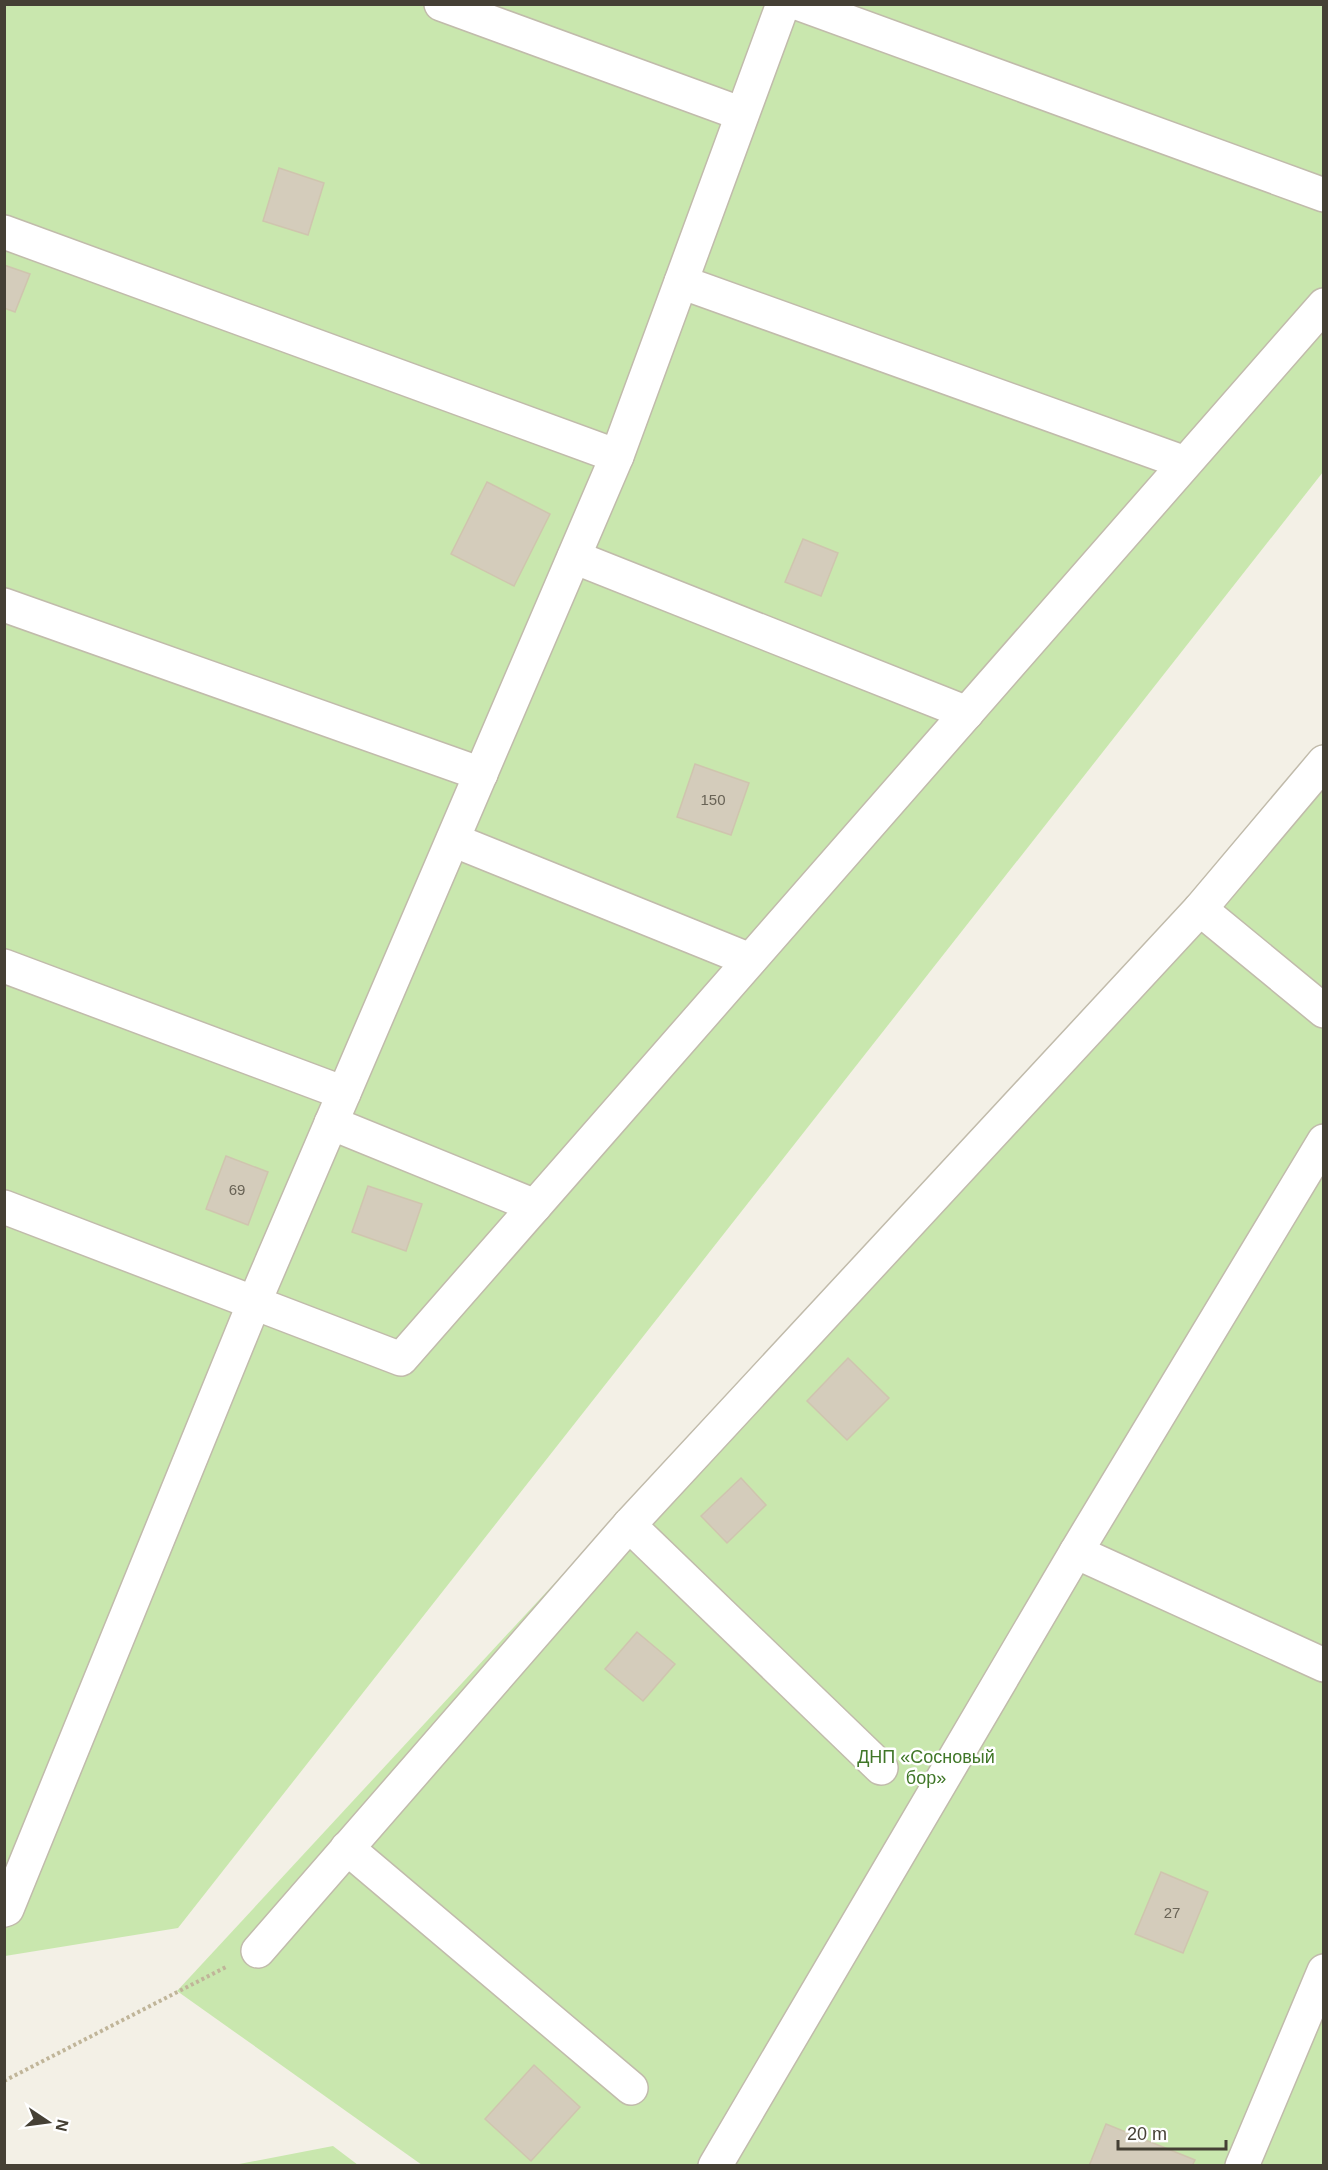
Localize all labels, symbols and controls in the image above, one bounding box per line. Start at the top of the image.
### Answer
house number: 150 [700,791,726,808]
house number: 69 [229,1181,245,1198]
park label: ДНП «Сосновый бор» [857,1747,995,1788]
house number: 27 [1164,1904,1180,1921]
north arrow [18,2092,78,2152]
scale bar [1118,2113,1226,2151]
text: N [53,2118,72,2133]
text: 20 m [1127,2124,1167,2144]

